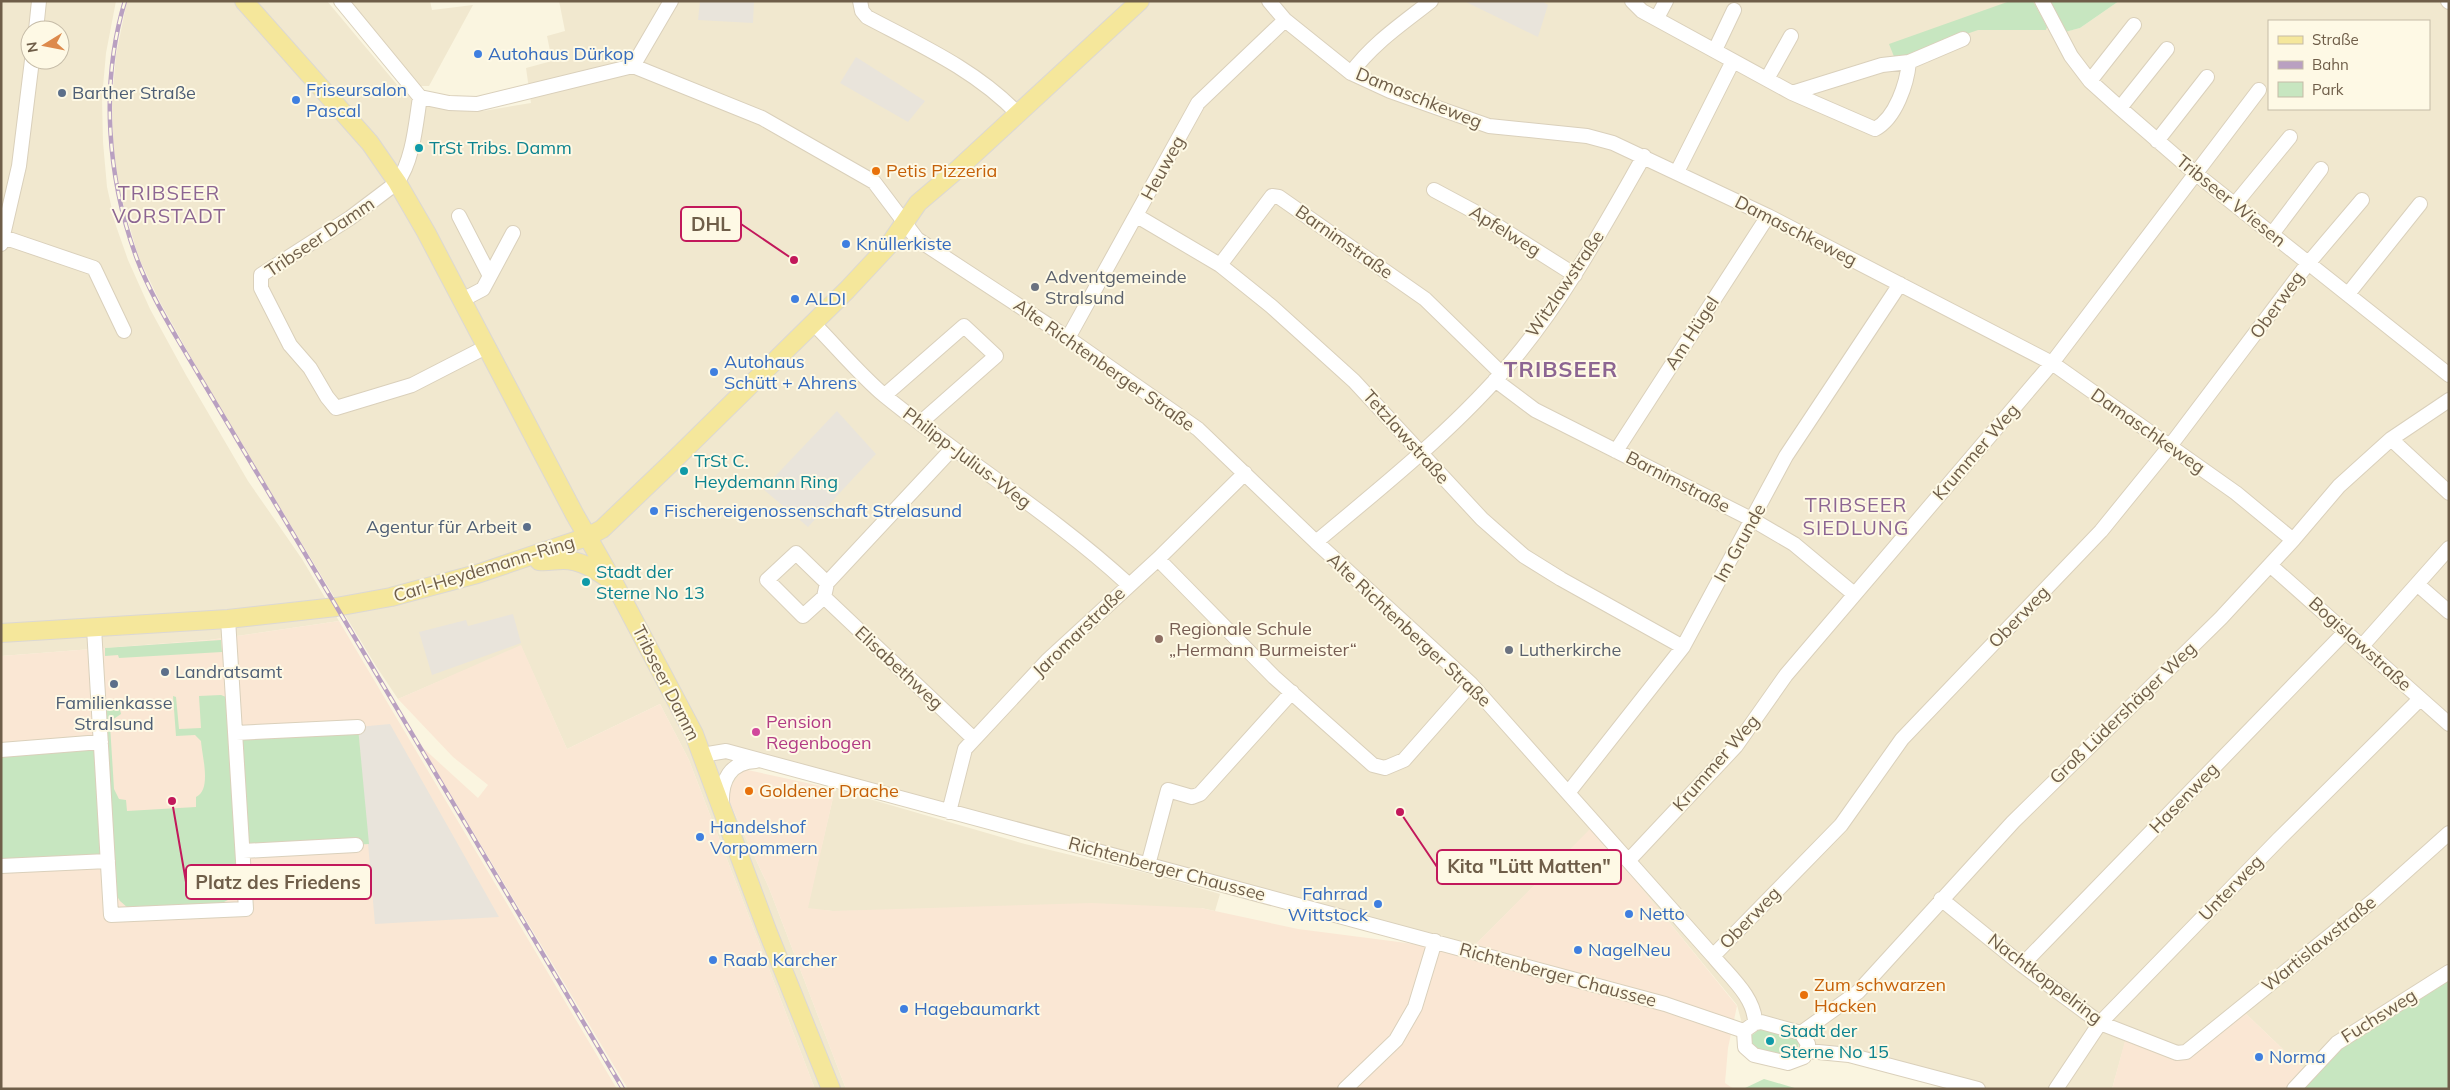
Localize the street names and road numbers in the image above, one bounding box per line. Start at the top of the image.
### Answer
street label: Damaschkeweg [1353,62,1486,133]
street label: Heuweg [1136,132,1190,204]
street label: Tribseer Wiesen [2172,149,2291,252]
street label: Damaschkeweg [1731,190,1861,271]
street label: Tribseer Damm [261,192,379,282]
street label: Barnimstraße [1291,200,1397,284]
street label: Apfelweg [1465,200,1545,262]
street label: Witzlawstraße [1520,226,1609,342]
street label: Oberweg [2244,267,2309,343]
street label: Am Hügel [1659,292,1724,374]
street label: Alte Richtenberger Straße [1009,293,1199,436]
street label: Damaschkeweg [2087,383,2210,478]
street label: Tetzlawstraße [1358,385,1455,489]
street label: Krummer Weg [1927,399,2024,505]
street label: Philipp-Julius-Weg [899,402,1036,513]
street label: Barnimstraße [1622,445,1734,518]
street label: Im Grunde [1709,499,1771,586]
street label: Carl-Heydemann-Ring [390,530,577,607]
street label: Alte Richtenberger Straße [1323,548,1496,712]
street label: Oberweg [1983,581,2054,653]
street label: Jaromarstraße [1027,582,1130,682]
street label: Bogislawstraße [2304,591,2417,696]
street label: Tribseer Damm [627,621,705,744]
street label: Elisabethweg [850,621,948,714]
street label: Groß Lüdershäger Weg [2045,637,2201,789]
street label: Krummer Weg [1667,710,1764,816]
street label: Hasenweg [2144,757,2223,838]
street label: Richtenberger Chaussee [1066,831,1268,906]
street label: Unterweg [2194,850,2268,925]
street label: Oberweg [1714,882,1785,954]
street label: Wartislawstraße [2257,891,2380,997]
street label: Nachtkoppelring [1984,928,2107,1029]
street label: Richtenberger Chaussee [1457,937,1659,1012]
street label: Fuchsweg [2337,983,2421,1048]

